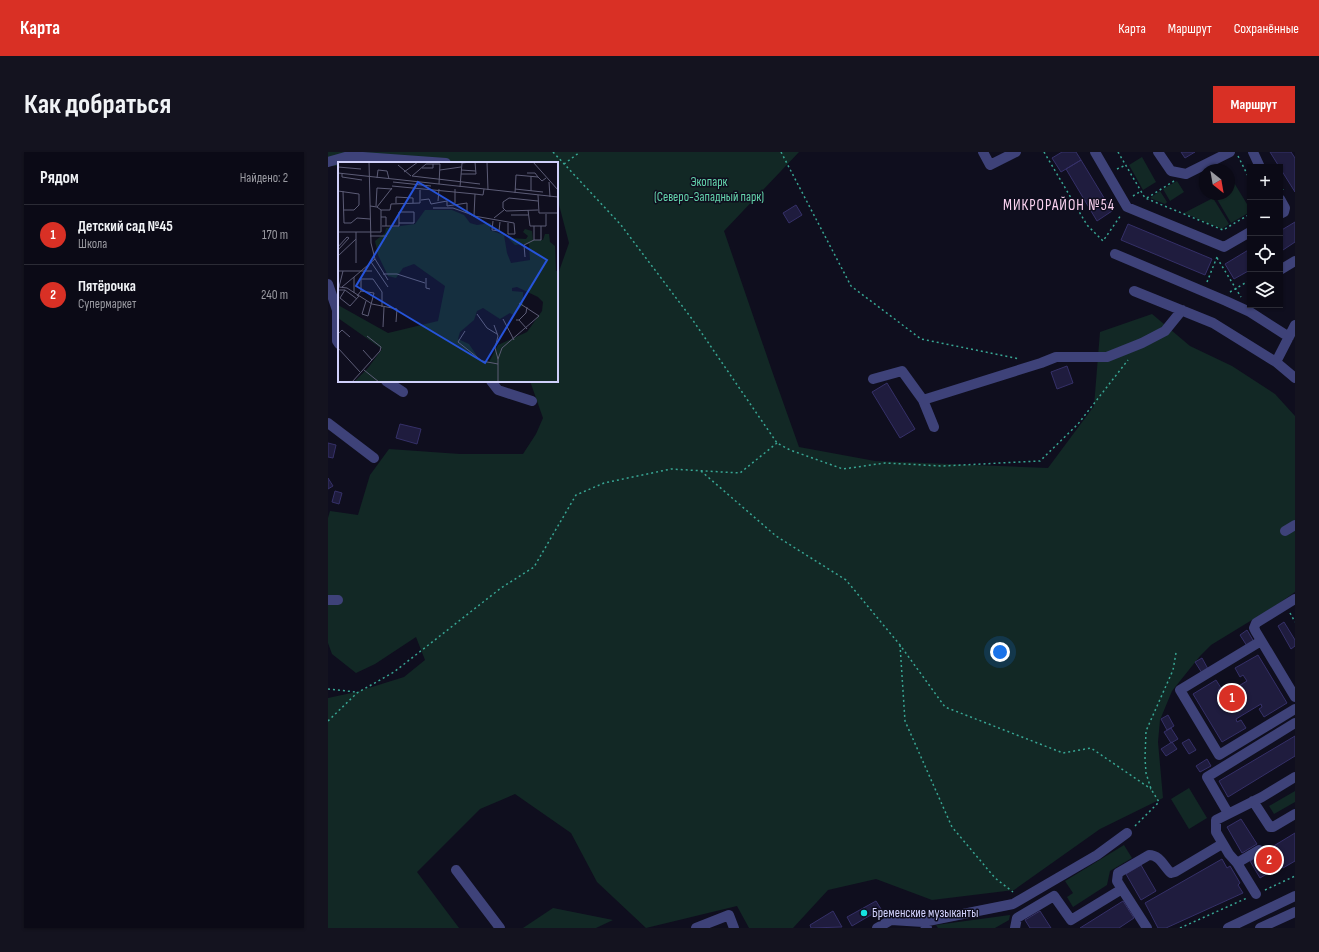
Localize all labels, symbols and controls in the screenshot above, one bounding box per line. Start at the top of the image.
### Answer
text: Карта [20,17,60,40]
text: Карта [1118,20,1146,37]
text: Маршрут [1168,20,1212,37]
text: Сохранённые [1234,20,1299,37]
button: Маршрут [1213,86,1295,123]
text: Как добраться [24,88,171,121]
inset map [338,162,558,382]
north arrow [1199,164,1235,200]
map controls [1247,164,1283,308]
button: + [1247,164,1283,200]
text: Рядом [40,168,79,188]
text: Найдено: 2 [240,170,288,186]
park label: Экопарк (Северо-Западный парк) [654,174,764,205]
district label: МИКРОРАЙОН №54 [1003,196,1115,215]
button: − [1247,200,1283,236]
text: Детский сад №45 [78,217,173,236]
text: 1 [50,227,56,243]
text: 170 m [262,227,288,243]
text: Школа [78,236,107,252]
button: locate [1247,236,1283,272]
button: layers [1247,272,1283,308]
text: Пятёрочка [78,277,136,296]
text: 2 [50,287,56,303]
text: 240 m [261,287,288,303]
text: Супермаркет [78,296,136,312]
your location [990,642,1010,662]
pin: 1 [1219,683,1245,713]
pin: 2 [1256,845,1282,875]
place label: Бременские музыканты [872,905,978,921]
marker: Бременские музыканты [859,908,869,918]

